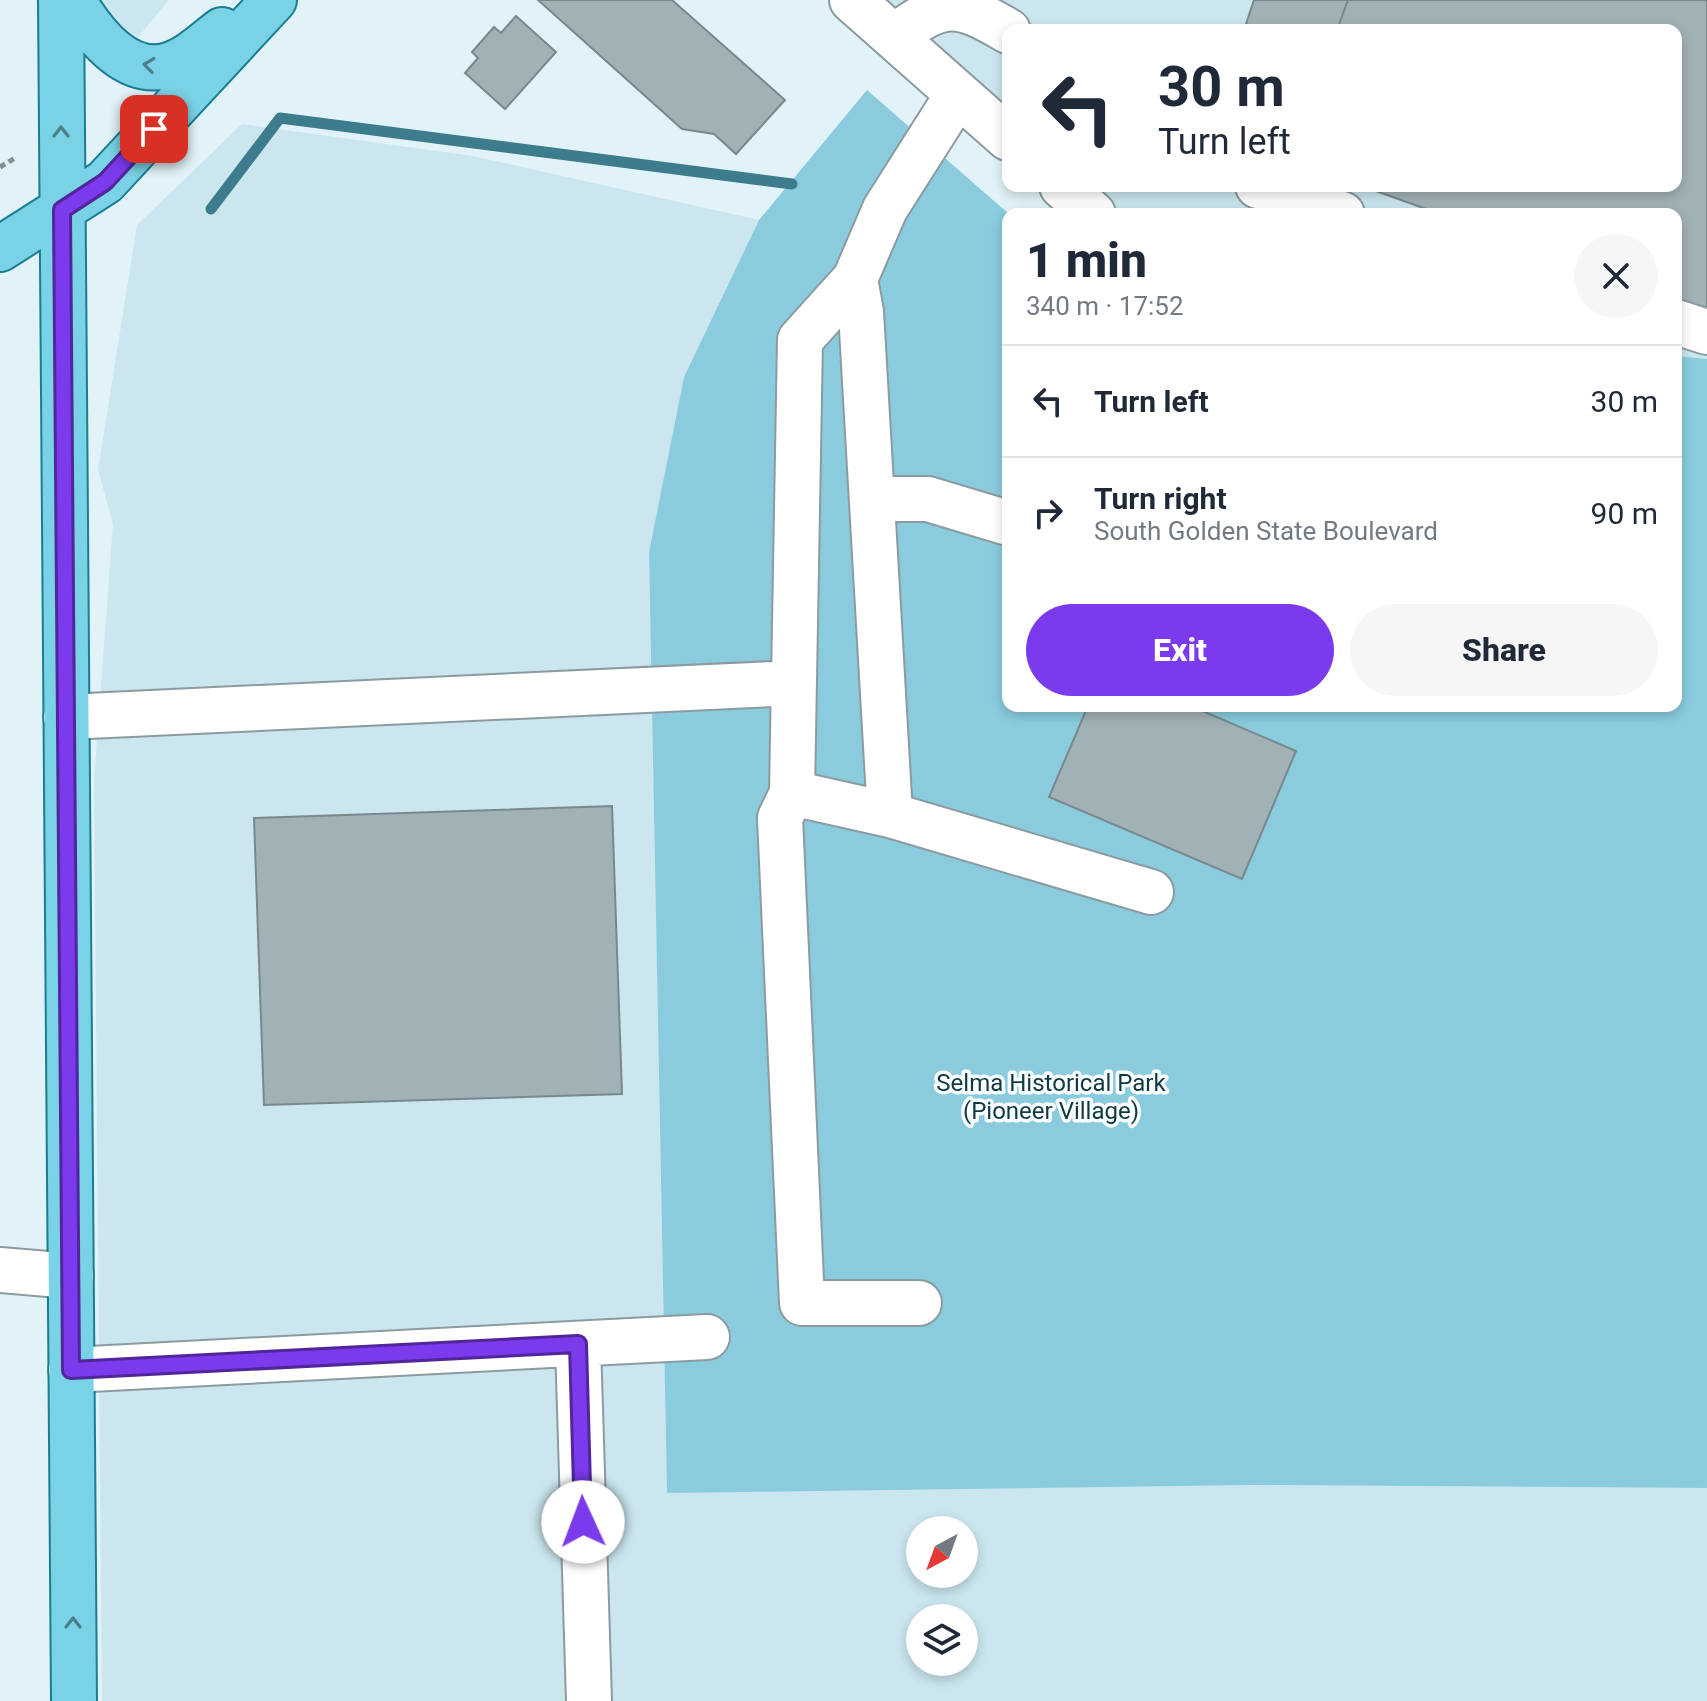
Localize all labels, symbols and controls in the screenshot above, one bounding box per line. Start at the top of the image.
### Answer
text: 30 m [1158,54,1285,120]
one-way arrow [143,56,156,73]
icon: left [1026,56,1130,160]
pin [120,95,188,163]
icon: arrive [132,107,176,151]
text: Turn left [1158,121,1291,163]
one-way arrow [53,125,70,138]
text: 1 min [1026,232,1147,289]
button: close [1574,234,1658,318]
text: 340 m · 17:52 [1026,291,1184,321]
icon: left [1026,379,1070,423]
text: Turn left [1094,384,1209,419]
text: 30 m [1591,384,1658,419]
text: Turn right [1094,481,1227,516]
icon: right [1026,491,1070,535]
text: 90 m [1591,496,1658,531]
text: South Golden State Boulevard [1094,516,1438,546]
button: Exit [1026,604,1334,696]
button: Share [1350,604,1658,696]
park label: Selma Historical Park (Pioneer Village) [936,1069,1166,1125]
position arrow [541,1480,625,1564]
north arrow [906,1516,978,1588]
map controls [906,1516,978,1676]
button: layers [906,1604,978,1676]
one-way arrow [65,1616,82,1629]

